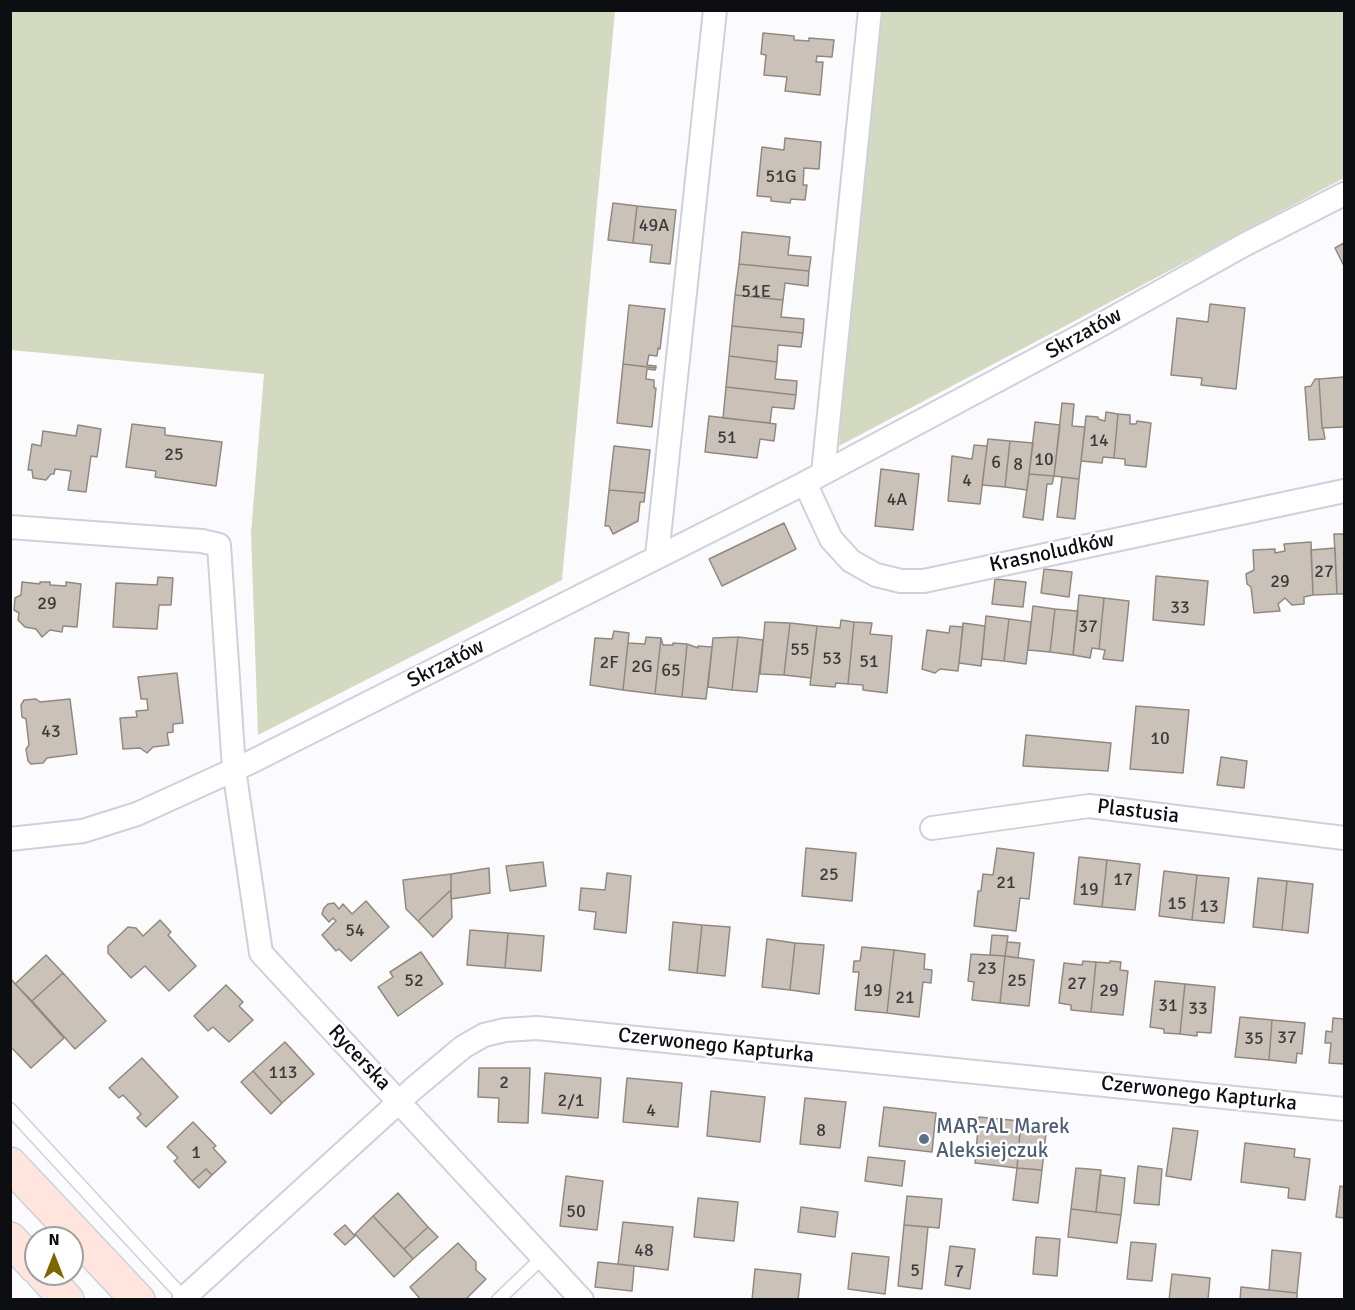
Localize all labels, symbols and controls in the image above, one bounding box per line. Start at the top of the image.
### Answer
house number: 51G [765,166,797,188]
house number: 49A [639,215,669,237]
house number: 51E [741,281,771,303]
street label: Skrzatów [1042,303,1126,365]
house number: 51 [717,427,737,449]
house number: 14 [1089,430,1109,452]
house number: 25 [164,444,184,466]
house number: 10 [1034,449,1054,471]
house number: 6 [991,452,1001,474]
house number: 8 [1013,454,1023,476]
house number: 4 [962,470,972,492]
house number: 4A [887,489,907,511]
street label: Krasnoludków [987,527,1117,579]
house number: 27 [1314,561,1334,583]
house number: 29 [1270,571,1290,593]
house number: 29 [37,593,57,615]
house number: 33 [1170,597,1190,619]
house number: 37 [1078,616,1098,638]
street label: Skrzatów [403,634,489,694]
house number: 55 [790,639,810,661]
house number: 53 [822,648,842,670]
house number: 51 [859,651,879,673]
house number: 2F [599,652,619,674]
house number: 2G [631,656,653,678]
house number: 65 [661,660,681,682]
house number: 43 [41,721,61,743]
house number: 10 [1150,728,1170,750]
street label: Plastusia [1096,794,1180,830]
house number: 25 [819,864,839,886]
house number: 17 [1113,869,1133,891]
house number: 21 [996,872,1016,894]
house number: 19 [1079,879,1099,901]
house number: 15 [1167,893,1187,915]
house number: 13 [1199,896,1219,918]
house number: 54 [345,920,365,942]
house number: 23 [977,958,997,980]
house number: 52 [404,970,424,992]
house number: 25 [1007,970,1027,992]
house number: 27 [1067,973,1087,995]
house number: 19 [863,980,883,1002]
house number: 29 [1099,980,1119,1002]
house number: 21 [895,987,915,1009]
house number: 31 [1158,995,1178,1017]
house number: 33 [1188,998,1208,1020]
street label: Rycerska [322,1020,396,1096]
street label: Czerwonego Kapturka [617,1023,815,1069]
house number: 37 [1277,1027,1297,1049]
house number: 35 [1244,1028,1264,1050]
house number: 113 [268,1062,298,1084]
street label: Czerwonego Kapturka [1100,1071,1298,1117]
house number: 2 [499,1072,509,1094]
house number: 2/1 [557,1090,585,1112]
house number: 4 [646,1100,656,1122]
place label: MAR-AL Marek Aleksiejczuk [936,1114,1070,1164]
house number: 8 [816,1120,826,1142]
marker: MAR-AL Marek Aleksiejczuk [917,1132,931,1146]
house number: 1 [191,1142,201,1164]
house number: 50 [566,1201,586,1223]
north arrow [24,1226,84,1286]
text: N [48,1230,60,1250]
house number: 48 [634,1240,654,1262]
house number: 5 [910,1260,920,1282]
house number: 7 [954,1261,964,1283]

